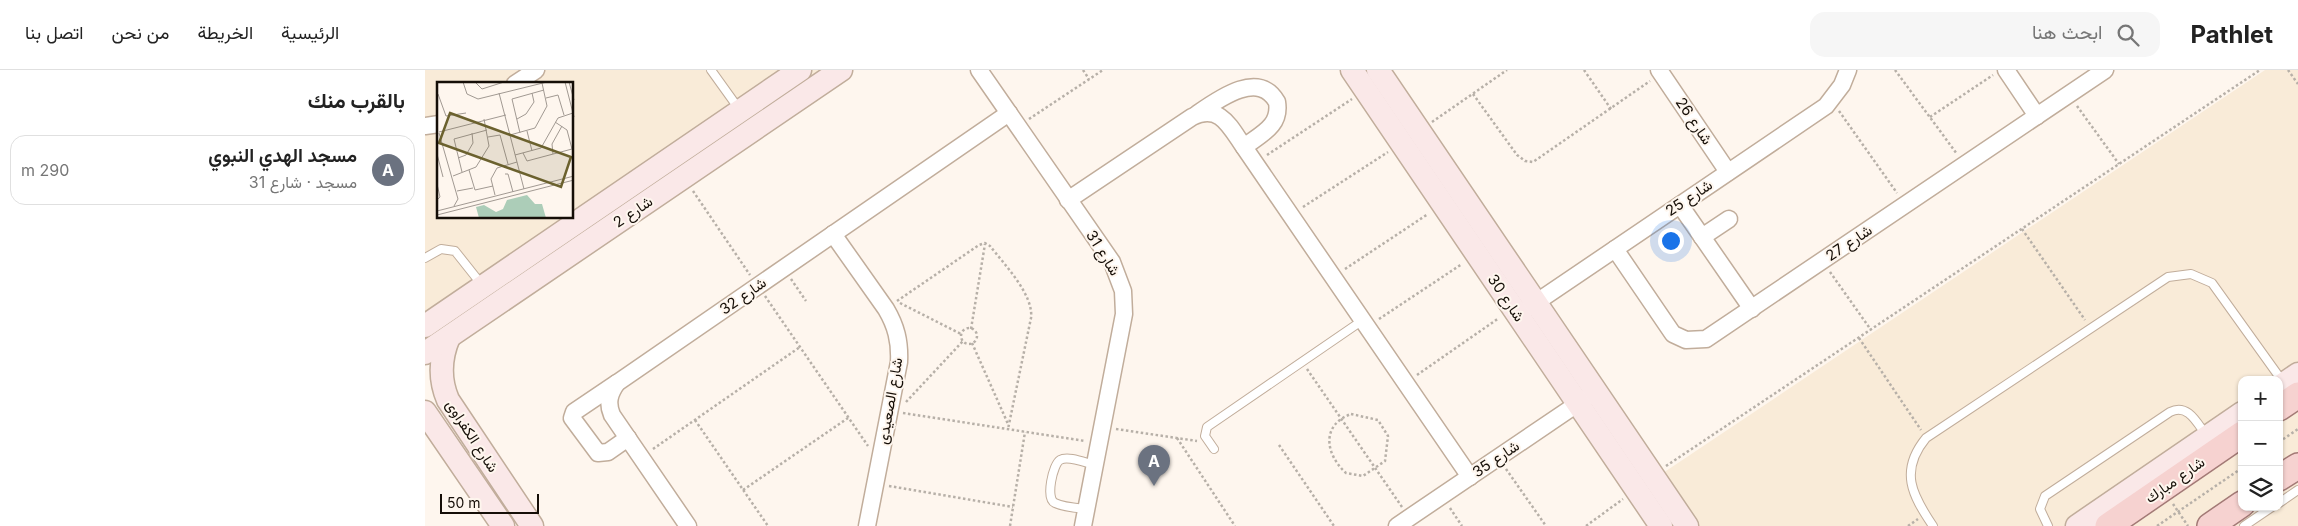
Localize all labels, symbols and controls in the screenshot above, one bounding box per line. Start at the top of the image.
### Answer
search box [1810,12,2160,57]
text: Pathlet [2190,20,2273,49]
text: ابحث هنا [2032,21,2102,44]
icon: search [2114,21,2142,49]
text: اتصل بنا [25,22,83,43]
text: من نحن [111,22,169,43]
text: الخريطة [197,22,253,43]
text: الرئيسية [281,22,339,43]
inset map [437,82,574,219]
text: بالقرب منك [308,88,405,113]
street label: شارع 26 [1670,94,1717,149]
text: مسجد الهدي النبوي [208,144,357,167]
text: 290 m [21,160,69,180]
text: A [382,160,394,180]
text: مسجد · شارع 31 [249,172,357,192]
street label: شارع 25 [1662,175,1717,222]
street label: شارع 2 [609,191,657,233]
street label: شارع 27 [1822,220,1877,267]
street label: شارع 31 [1080,227,1125,280]
your location [1658,228,1684,254]
street label: شارع 30 [1482,270,1529,326]
street label: شارع 32 [716,273,771,320]
street label: شارع الصعيدى [873,356,908,446]
map controls [2238,376,2283,511]
button: + [2238,376,2283,421]
street label: شارع الكفراوى [440,396,503,477]
button: − [2238,421,2283,466]
street label: شارع 35 [1469,436,1524,483]
pin: A [1138,445,1170,486]
street label: شارع مبارك [2141,452,2210,509]
button: layers [2238,466,2283,511]
scale bar [440,491,539,514]
text: 50 m [447,494,481,511]

